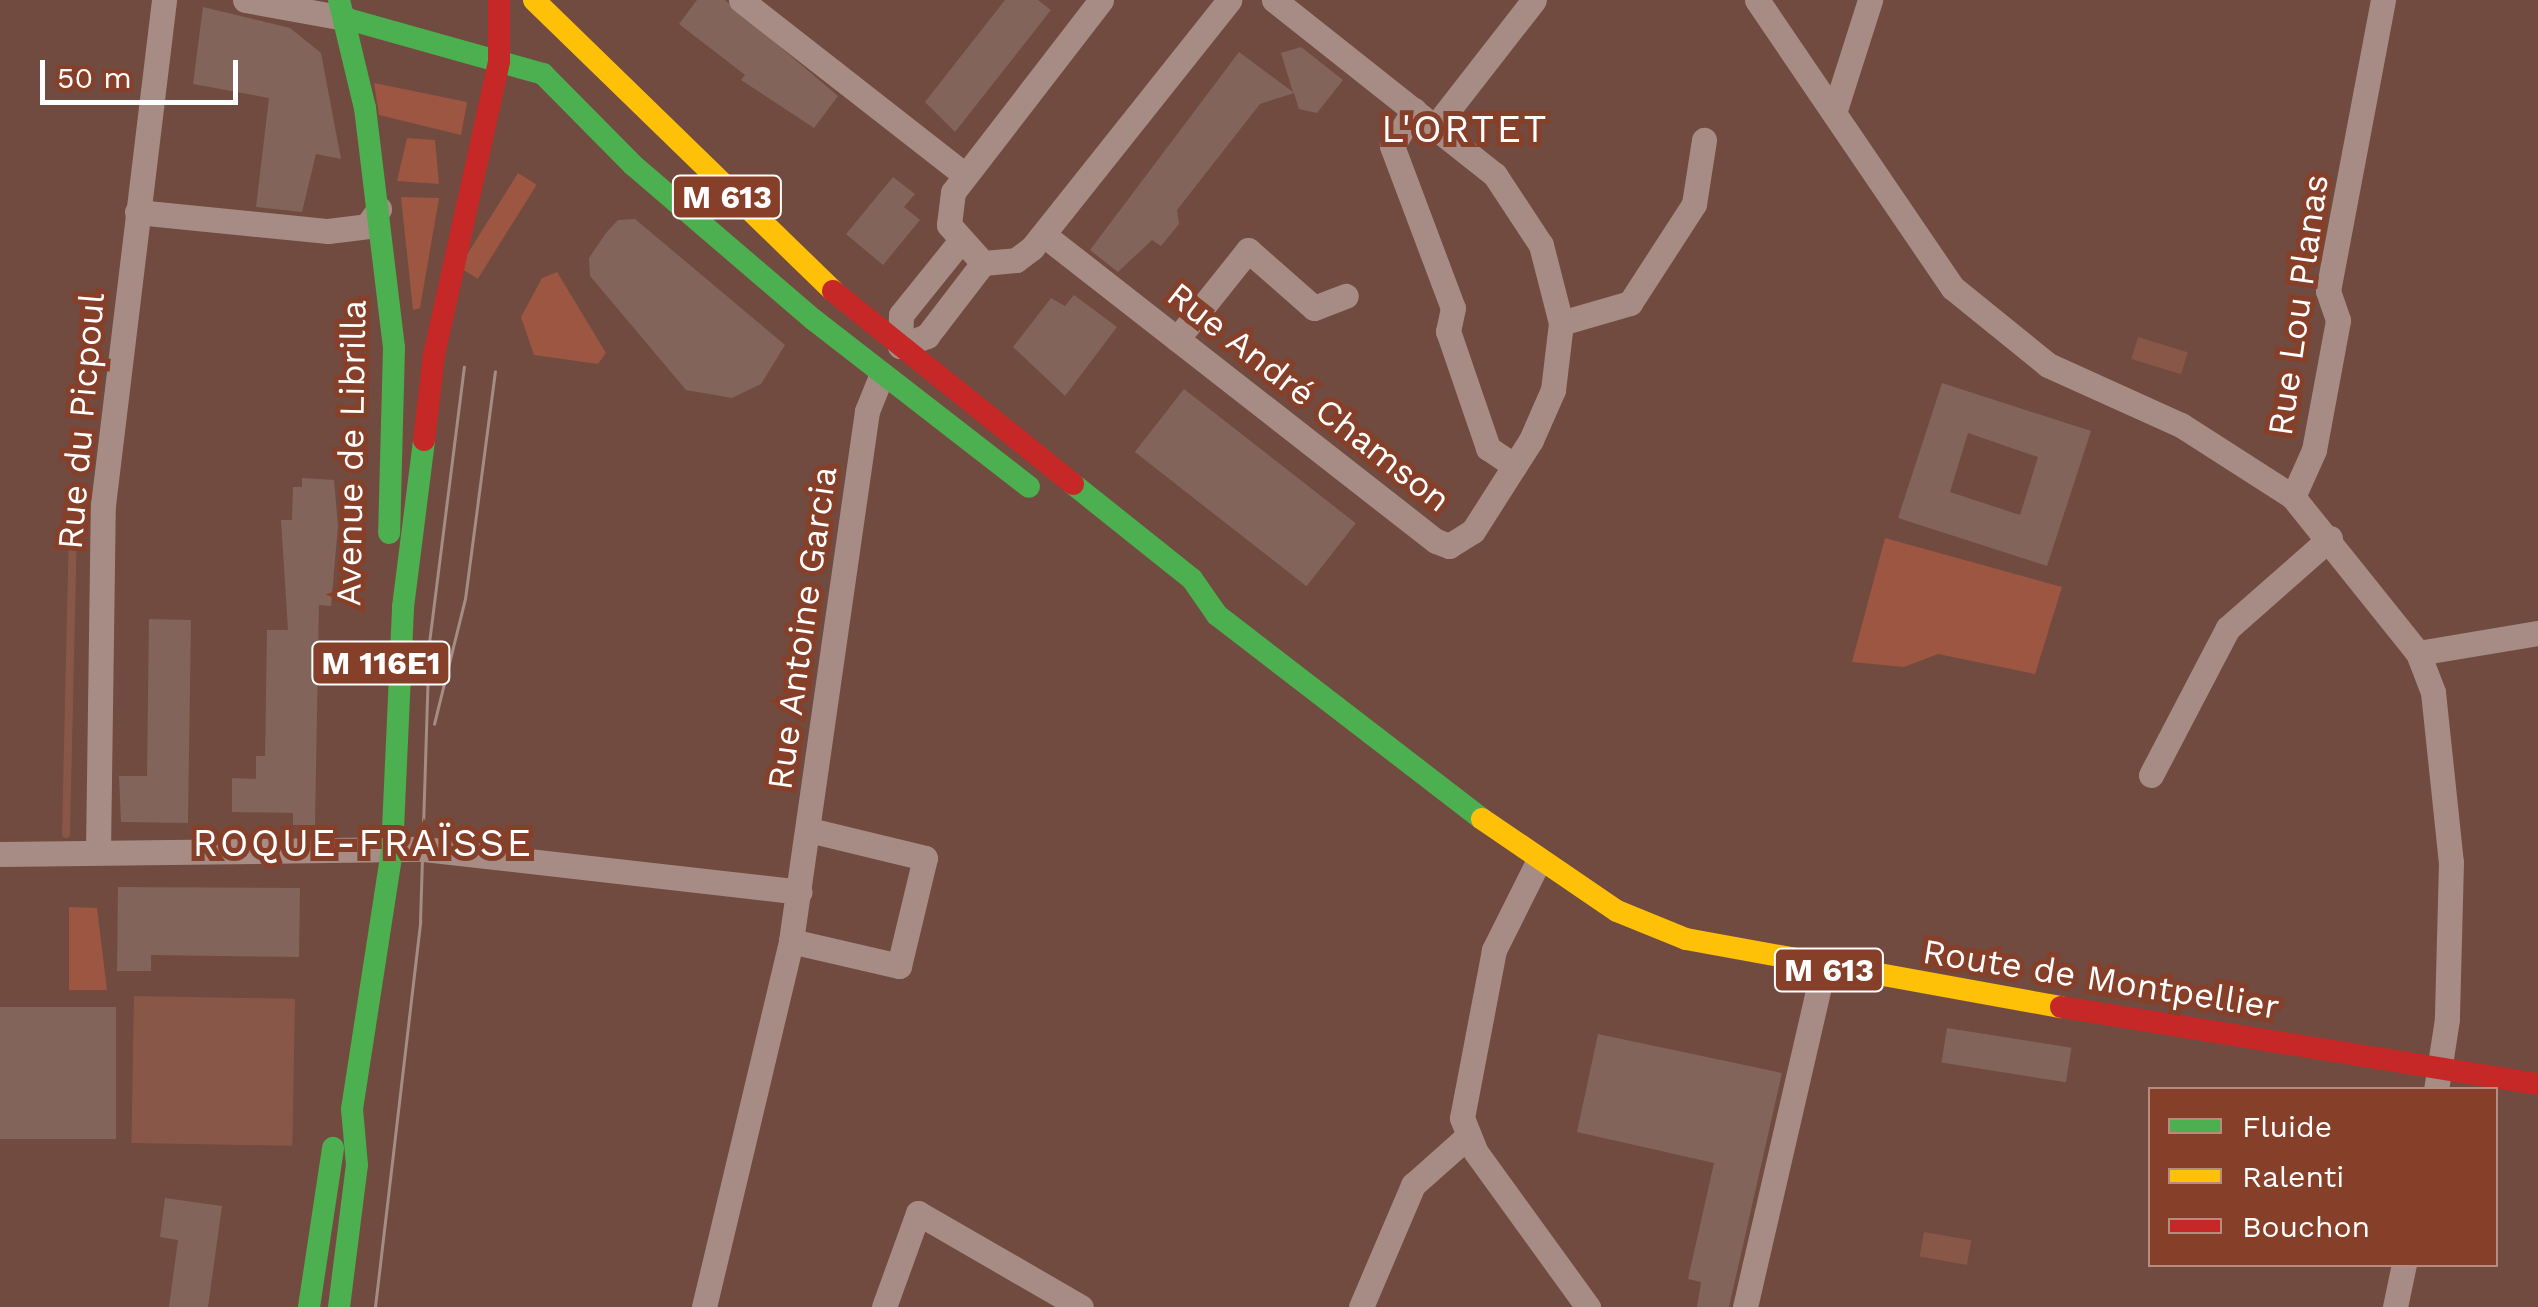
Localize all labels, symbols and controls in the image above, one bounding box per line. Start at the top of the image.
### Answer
scale bar [45,40,242,102]
text: 50 m [57,60,132,95]
district label: L'ORTET [1381,107,1549,153]
road number: M 613 [670,170,784,224]
street label: Rue Lou Planas [2259,172,2337,438]
street label: Rue André Chamson [1159,273,1459,521]
street label: Rue du Picpoul [49,291,113,551]
street label: Avenue de Librilla [327,299,375,607]
street label: Rue Antoine Garcia [758,463,846,793]
road number: M 116E1 [311,636,451,690]
district label: ROQUE-FRAÏSSE [193,821,533,867]
street label: Route de Montpellier [1920,930,2282,1028]
road number: M 613 [1772,943,1886,997]
legend [2148,1087,2498,1267]
text: Fluide [2242,1109,2332,1144]
text: Ralenti [2242,1159,2344,1194]
text: Bouchon [2242,1209,2370,1244]

